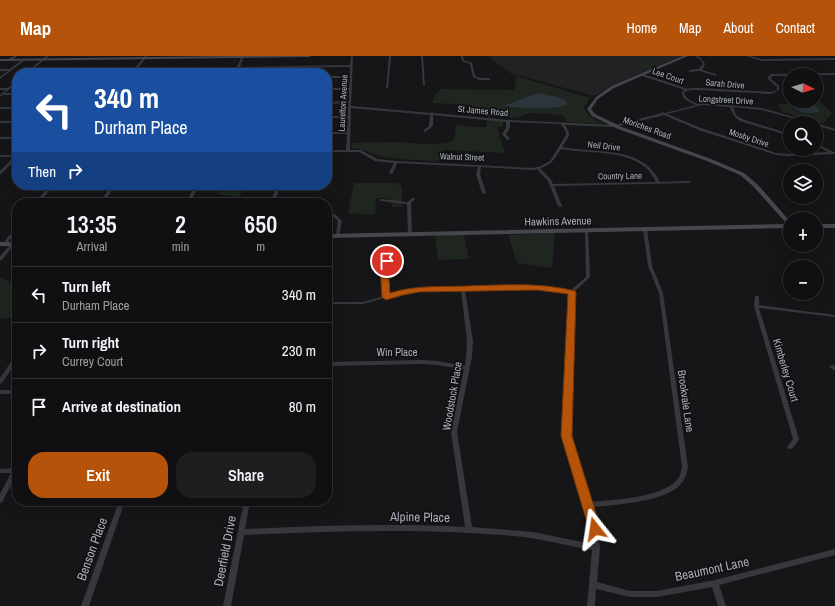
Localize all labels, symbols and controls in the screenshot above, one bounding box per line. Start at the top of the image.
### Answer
text: Map [20,15,51,41]
text: Home [626,19,657,37]
text: Map [679,19,701,37]
text: About [723,19,753,37]
text: Contact [775,19,815,37]
street label: Lee Court [651,65,685,87]
north arrow [783,68,823,108]
map controls [783,68,823,300]
street label: Laurelton Avenue [336,74,350,132]
street label: Sarah Drive [705,76,745,92]
text: 340 m [94,79,159,117]
icon: left [28,84,80,136]
street label: Longstreet Drive [698,93,754,107]
street label: St James Road [457,103,509,119]
street label: Moriches Road [621,114,673,142]
text: Durham Place [94,115,188,140]
button: search [783,116,823,156]
street label: Mosby Drive [727,126,771,150]
street label: Neil Drive [587,138,621,154]
street label: Walnut Street [440,150,484,164]
icon: right [64,160,86,182]
text: Then [28,161,56,182]
button: layers [783,164,823,204]
street label: Country Lane [598,170,642,182]
text: 13:35 [67,208,117,240]
text: 2 [175,208,186,240]
text: 650 [244,208,277,240]
button: + [783,212,823,252]
street label: Hawkins Avenue [524,213,592,229]
text: Arrival [76,238,107,255]
text: min [172,238,189,255]
text: m [256,238,265,255]
pin [370,244,404,278]
icon: arrive [376,250,398,272]
button: − [783,260,823,300]
text: Turn left [62,276,110,297]
icon: left [28,284,50,306]
text: 340 m [282,284,316,305]
text: Durham Place [62,297,130,314]
text: Turn right [62,332,119,353]
street label: Kimberley Court [770,337,802,404]
icon: right [28,340,50,362]
text: 230 m [282,340,316,361]
street label: Win Place [376,345,418,359]
text: Currey Court [62,353,123,370]
street label: Woodstock Place [439,361,465,431]
street label: Brookvale Lane [675,369,697,433]
icon: arrive [28,396,50,418]
text: Arrive at destination [62,396,181,417]
text: 80 m [289,396,316,417]
button: Exit [28,452,168,498]
button: Share [176,452,316,498]
street label: Alpine Place [389,508,450,526]
position arrow [574,508,616,550]
street label: Deerfield Drive [210,514,240,588]
street label: Benson Place [73,515,111,583]
street label: Beaumont Lane [673,553,751,585]

